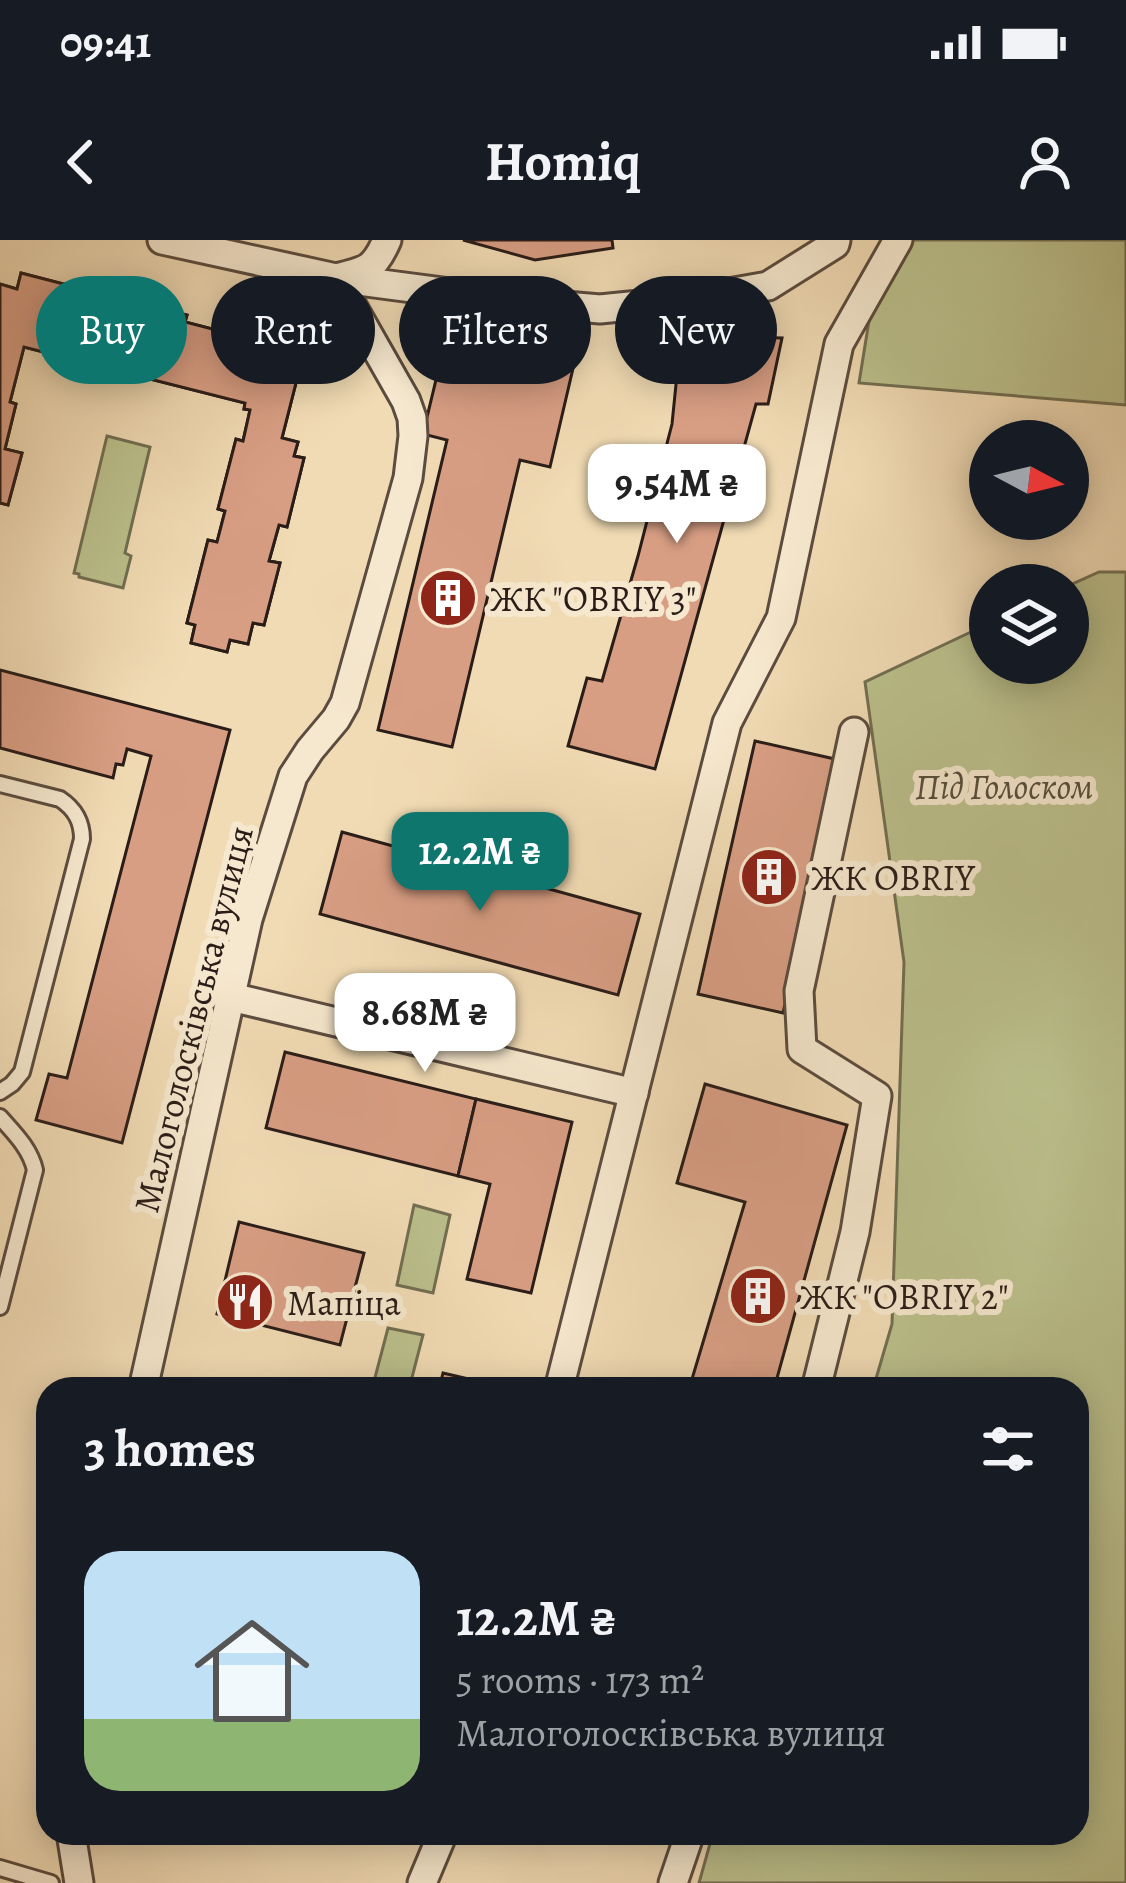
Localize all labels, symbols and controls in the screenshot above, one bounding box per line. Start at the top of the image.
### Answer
text: 09:41 [60,11,151,73]
text: Homiq [485,125,641,199]
icon: back [48,129,114,195]
icon: person [1012,129,1078,195]
chip: Buy [36,276,187,384]
chip: Rent [211,276,375,384]
chip: Filters [399,276,591,384]
chip: New [615,276,777,384]
north arrow [969,420,1089,540]
map controls [969,420,1089,684]
pin: 9.54M ₴ [566,444,788,546]
text: 9.54M ₴ [615,456,739,509]
button: layers [969,564,1089,684]
building icon: ЖК "OBRIY 3" [417,567,479,629]
place label: ЖК "OBRIY 3" [490,574,697,623]
park label: Під Голоском [915,762,1093,811]
pin: 12.2M ₴ [369,812,591,914]
street label: Малоголосківська вулиця [121,821,265,1217]
text: 12.2M ₴ [419,824,541,877]
building icon: ЖК OBRIY [738,846,800,908]
place label: ЖК OBRIY [811,853,976,902]
pin: 8.68M ₴ [314,973,536,1075]
text: 8.68M ₴ [362,985,488,1038]
building icon: ЖК "OBRIY 2" [727,1265,789,1327]
restaurant icon: Мапіца [214,1271,276,1333]
place label: ЖК "OBRIY 2" [800,1272,1009,1321]
place label: Мапіца [287,1278,401,1327]
text: 3 homes [84,1414,256,1484]
icon: filters [975,1416,1041,1482]
text: 12.2M ₴ [456,1583,617,1653]
icon: home [180,1599,324,1743]
text: 5 rooms · 173 m² [456,1653,704,1706]
text: Малоголосківська вулиця [456,1706,886,1759]

